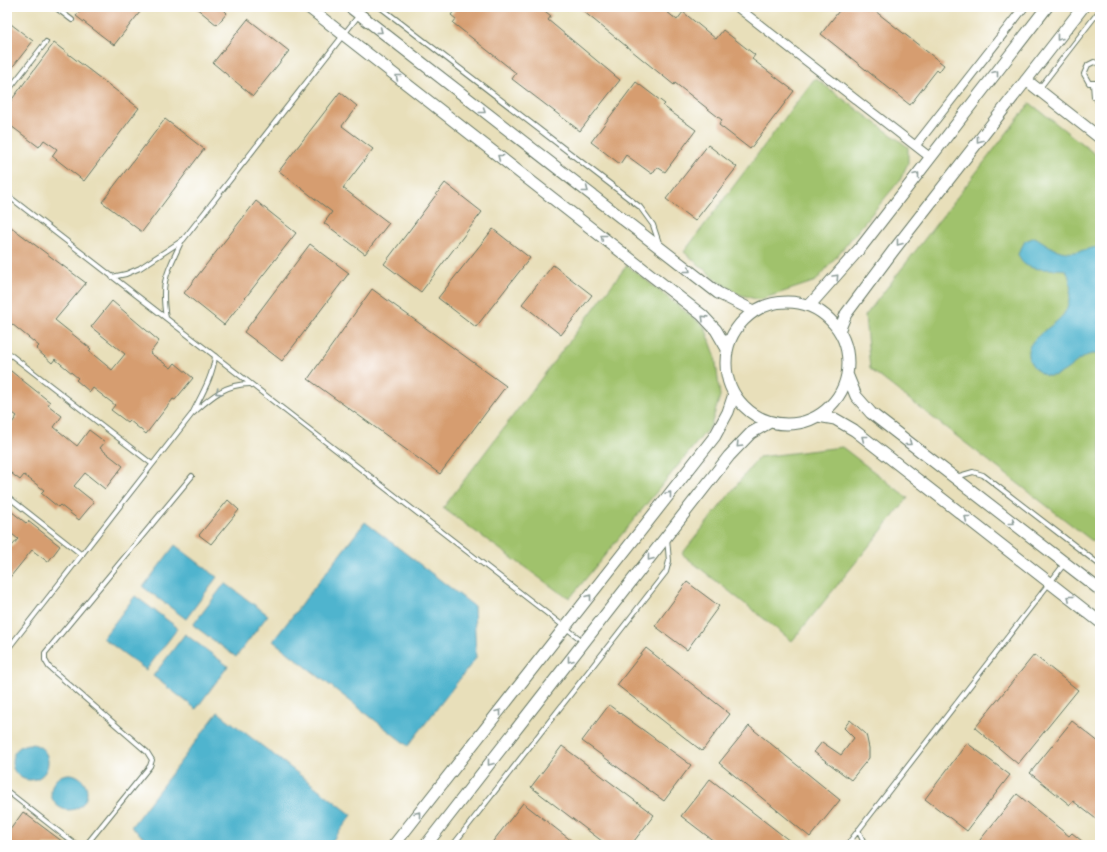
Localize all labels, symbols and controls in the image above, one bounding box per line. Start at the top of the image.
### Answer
one-way arrow [376,26,383,33]
one-way arrow [1056,33,1063,40]
one-way arrow [992,70,999,77]
one-way arrow [395,74,402,81]
one-way arrow [479,106,486,113]
one-way arrow [977,136,984,143]
one-way arrow [498,155,505,162]
one-way arrow [912,173,919,180]
one-way arrow [581,186,588,193]
one-way arrow [600,235,607,242]
one-way arrow [896,239,904,246]
one-way arrow [684,266,691,273]
one-way arrow [831,274,839,282]
one-way arrow [701,315,709,323]
one-way arrow [215,387,222,395]
one-way arrow [862,436,869,443]
one-way arrow [905,438,912,445]
one-way arrow [736,440,744,448]
one-way arrow [664,492,671,499]
one-way arrow [965,516,972,523]
one-way arrow [1008,517,1015,524]
one-way arrow [647,553,654,560]
one-way arrow [584,594,591,601]
one-way arrow [1067,595,1074,602]
one-way arrow [568,656,575,663]
one-way arrow [494,709,501,716]
one-way arrow [488,758,495,765]
one-way arrow [414,812,421,819]

